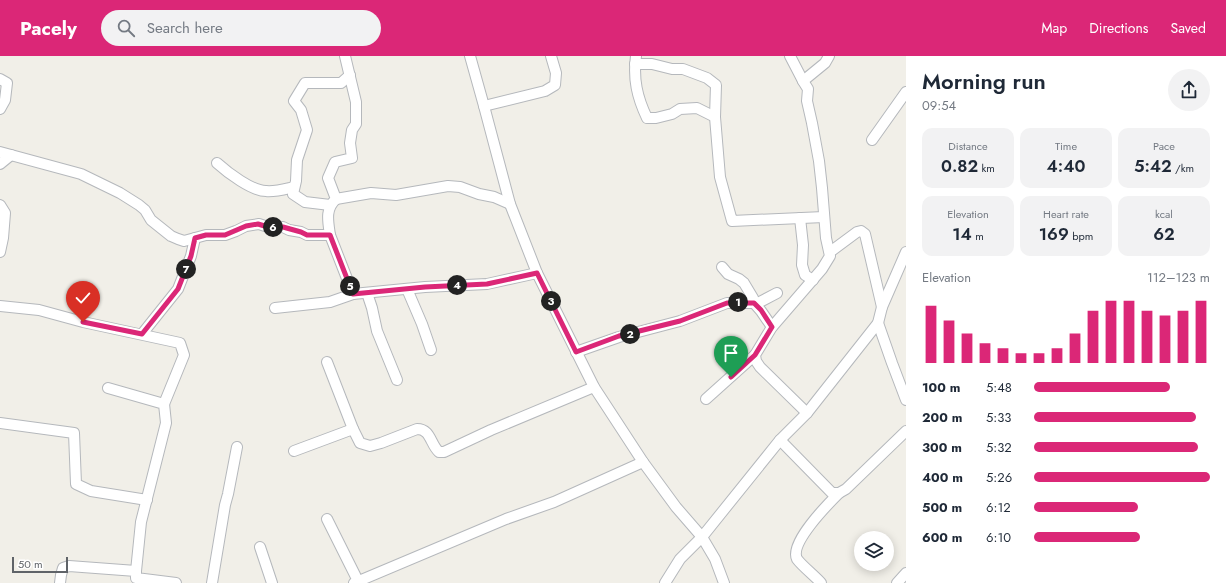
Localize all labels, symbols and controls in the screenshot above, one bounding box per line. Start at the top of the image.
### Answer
search box [101,10,381,46]
text: Pacely [20,15,77,42]
icon: search [115,17,137,39]
text: Search here [147,17,223,39]
text: Map [1041,18,1067,38]
text: Directions [1089,18,1149,38]
text: Saved [1171,18,1206,38]
text: Morning run [922,65,1046,97]
button: share [1168,69,1210,111]
text: 09:54 [922,96,956,115]
text: Distance [948,138,988,154]
text: Time [1055,138,1077,154]
text: Pace [1153,138,1175,154]
text: 0.82 [941,154,978,178]
text: 4:40 [1047,154,1085,178]
text: 5:42 [1134,154,1172,178]
text: km [978,160,995,176]
text: /km [1172,160,1194,176]
text: Elevation [947,206,989,222]
text: Heart rate [1043,206,1089,222]
text: kcal [1155,206,1173,222]
pin: 6 [263,217,283,237]
text: 6 [269,219,277,235]
text: 14 [952,222,972,246]
text: 169 [1039,222,1069,246]
text: 62 [1153,222,1175,246]
text: m [972,228,984,244]
text: bpm [1069,228,1093,244]
pin: 7 [176,259,196,279]
text: 7 [183,261,189,277]
text: Elevation [922,268,971,287]
text: 112–123 m [1147,268,1210,287]
pin: 4 [447,275,467,295]
pin: 5 [340,276,360,296]
text: 4 [453,277,461,293]
text: 5 [346,278,354,294]
pin [66,281,100,322]
icon: check [72,287,94,309]
pin: 3 [541,291,561,311]
pin: 1 [728,292,748,312]
text: 3 [548,293,554,309]
text: 1 [735,294,741,310]
pin: 2 [620,324,640,344]
text: 2 [626,326,634,342]
pin [714,336,748,377]
icon: arrive [720,342,742,364]
text: 100 m [922,378,960,397]
text: 5:48 [986,378,1012,397]
text: 200 m [922,408,962,427]
text: 5:33 [986,408,1011,427]
text: 300 m [922,438,962,457]
text: 5:32 [986,438,1012,457]
text: 400 m [922,468,963,487]
text: 5:26 [986,468,1012,487]
text: 500 m [922,498,962,517]
text: 6:12 [986,498,1011,517]
text: 600 m [922,528,962,547]
text: 6:10 [986,528,1011,547]
map controls [854,531,894,571]
button: layers [854,531,894,571]
scale bar [12,555,68,574]
text: 50 m [18,556,43,572]

